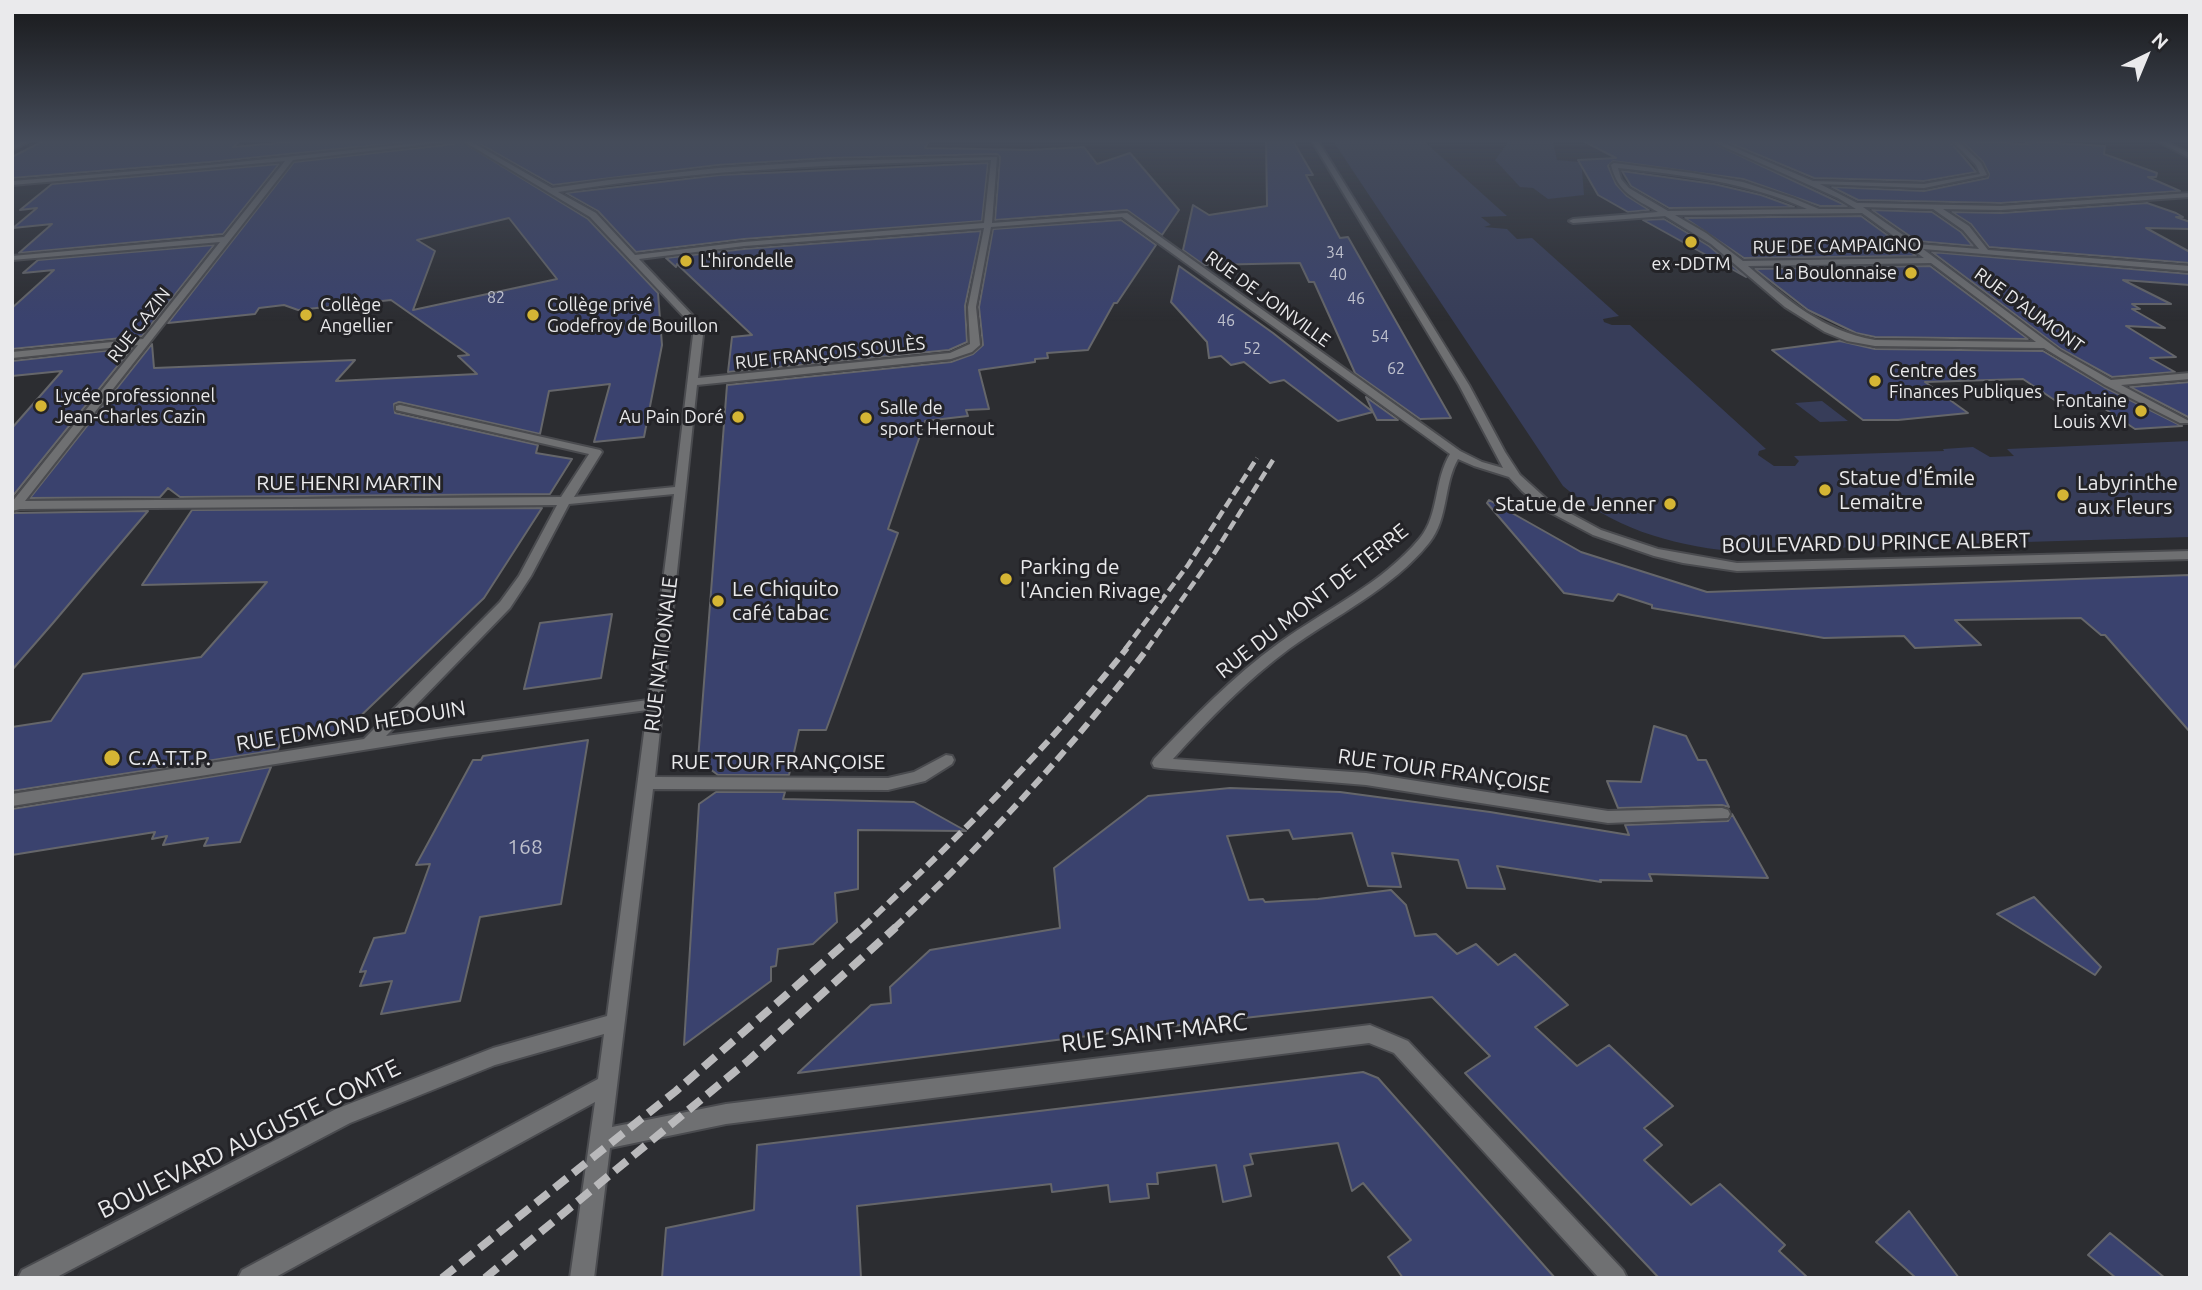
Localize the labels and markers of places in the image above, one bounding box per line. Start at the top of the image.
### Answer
marker: ex -DDTM [1683,234,1699,250]
place label: L'hirondelle [700,250,794,272]
marker: L'hirondelle [678,253,694,269]
place label: ex -DDTM [1651,253,1731,275]
place label: La Boulonnaise [1775,262,1897,284]
marker: La Boulonnaise [1903,265,1919,281]
place label: Collège Angellier [320,294,393,336]
place label: Collège privé Godefroy de Bouillon [547,294,718,336]
marker: Collège Angellier [298,307,314,323]
marker: Collège privé Godefroy de Bouillon [525,307,541,323]
place label: Centre des Finances Publiques [1889,360,2042,402]
marker: Centre des Finances Publiques [1867,373,1883,389]
place label: Lycée professionnel Jean-Charles Cazin [55,385,215,428]
place label: Fontaine Louis XVI [2053,390,2127,432]
place label: Salle de sport Hernout [880,397,994,440]
marker: Lycée professionnel Jean-Charles Cazin [33,398,49,414]
marker: Fontaine Louis XVI [2133,403,2149,419]
place label: Au Pain Doré [619,406,724,428]
marker: Au Pain Doré [730,409,746,425]
marker: Salle de sport Hernout [858,410,874,426]
place label: Statue d'Émile Lemaitre [1839,465,1975,515]
place label: Labyrinthe aux Fleurs [2077,470,2178,520]
marker: Statue d'Émile Lemaitre [1817,482,1833,498]
marker: Labyrinthe aux Fleurs [2055,487,2071,503]
place label: Statue de Jenner [1495,491,1656,517]
marker: Statue de Jenner [1662,496,1678,512]
place label: Parking de l'Ancien Rivage [1020,554,1161,604]
marker: Parking de l'Ancien Rivage [998,571,1014,587]
place label: Le Chiquito café tabac [732,576,839,626]
marker: Le Chiquito café tabac [710,593,726,609]
place label: C.A.T.T.P. [128,745,211,771]
marker: C.A.T.T.P. [102,748,122,768]

